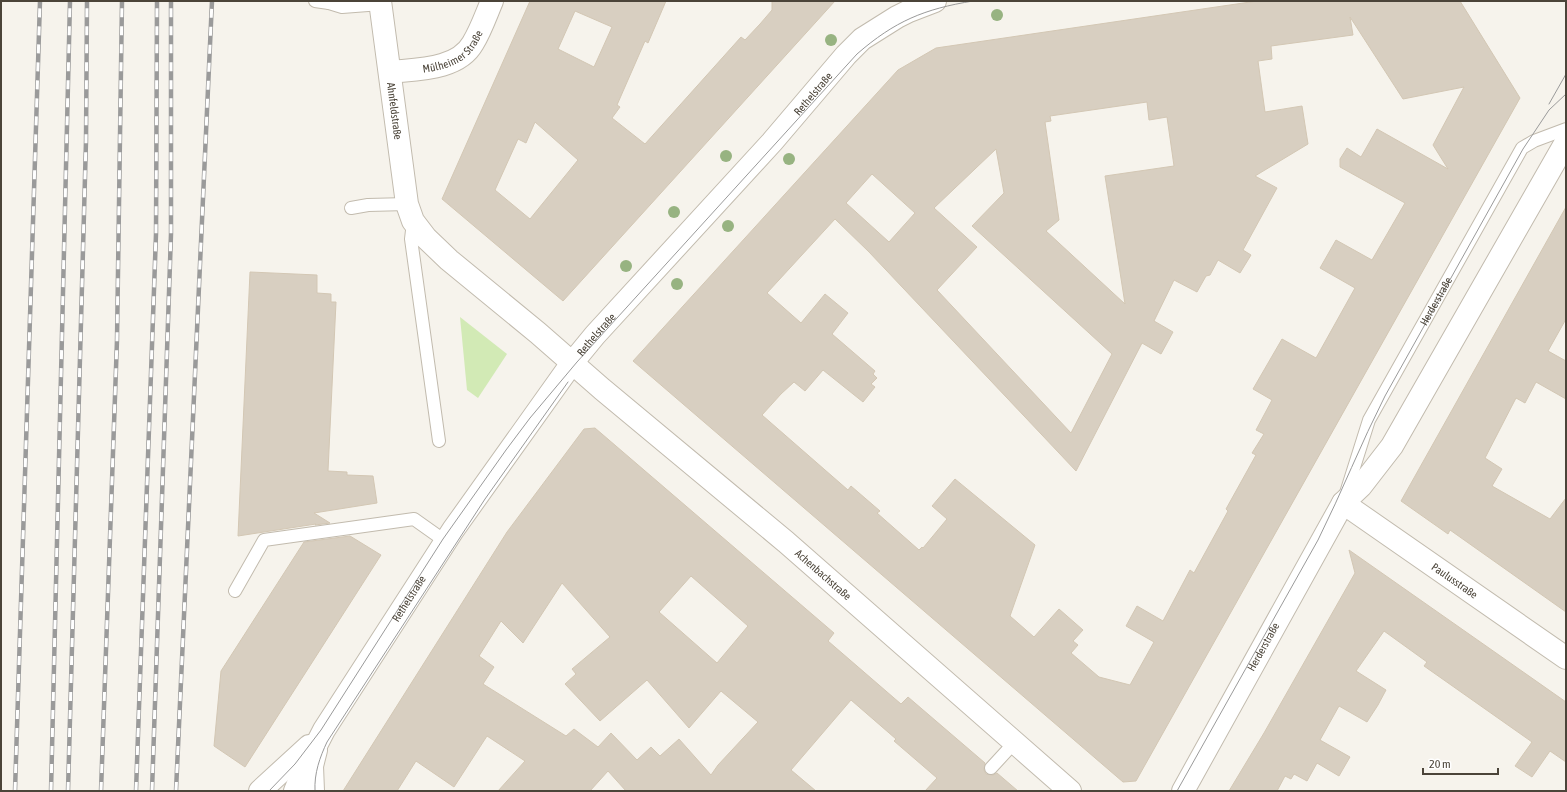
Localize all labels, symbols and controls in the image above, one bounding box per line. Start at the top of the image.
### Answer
street label: Mülheimer Straße [422,28,485,75]
street label: Rethelstraße [791,70,835,118]
street label: Ahnfeldstraße [385,82,404,140]
street label: Herderstraße [1417,275,1454,327]
street label: Rethelstraße [574,311,618,358]
street label: Achenbachstraße [793,547,854,602]
street label: Paulusstraße [1429,561,1480,601]
street label: Rethelstraße [390,573,428,624]
street label: Herderstraße [1245,620,1281,673]
scale bar [1423,750,1498,776]
text: 20 m [1429,757,1451,771]

